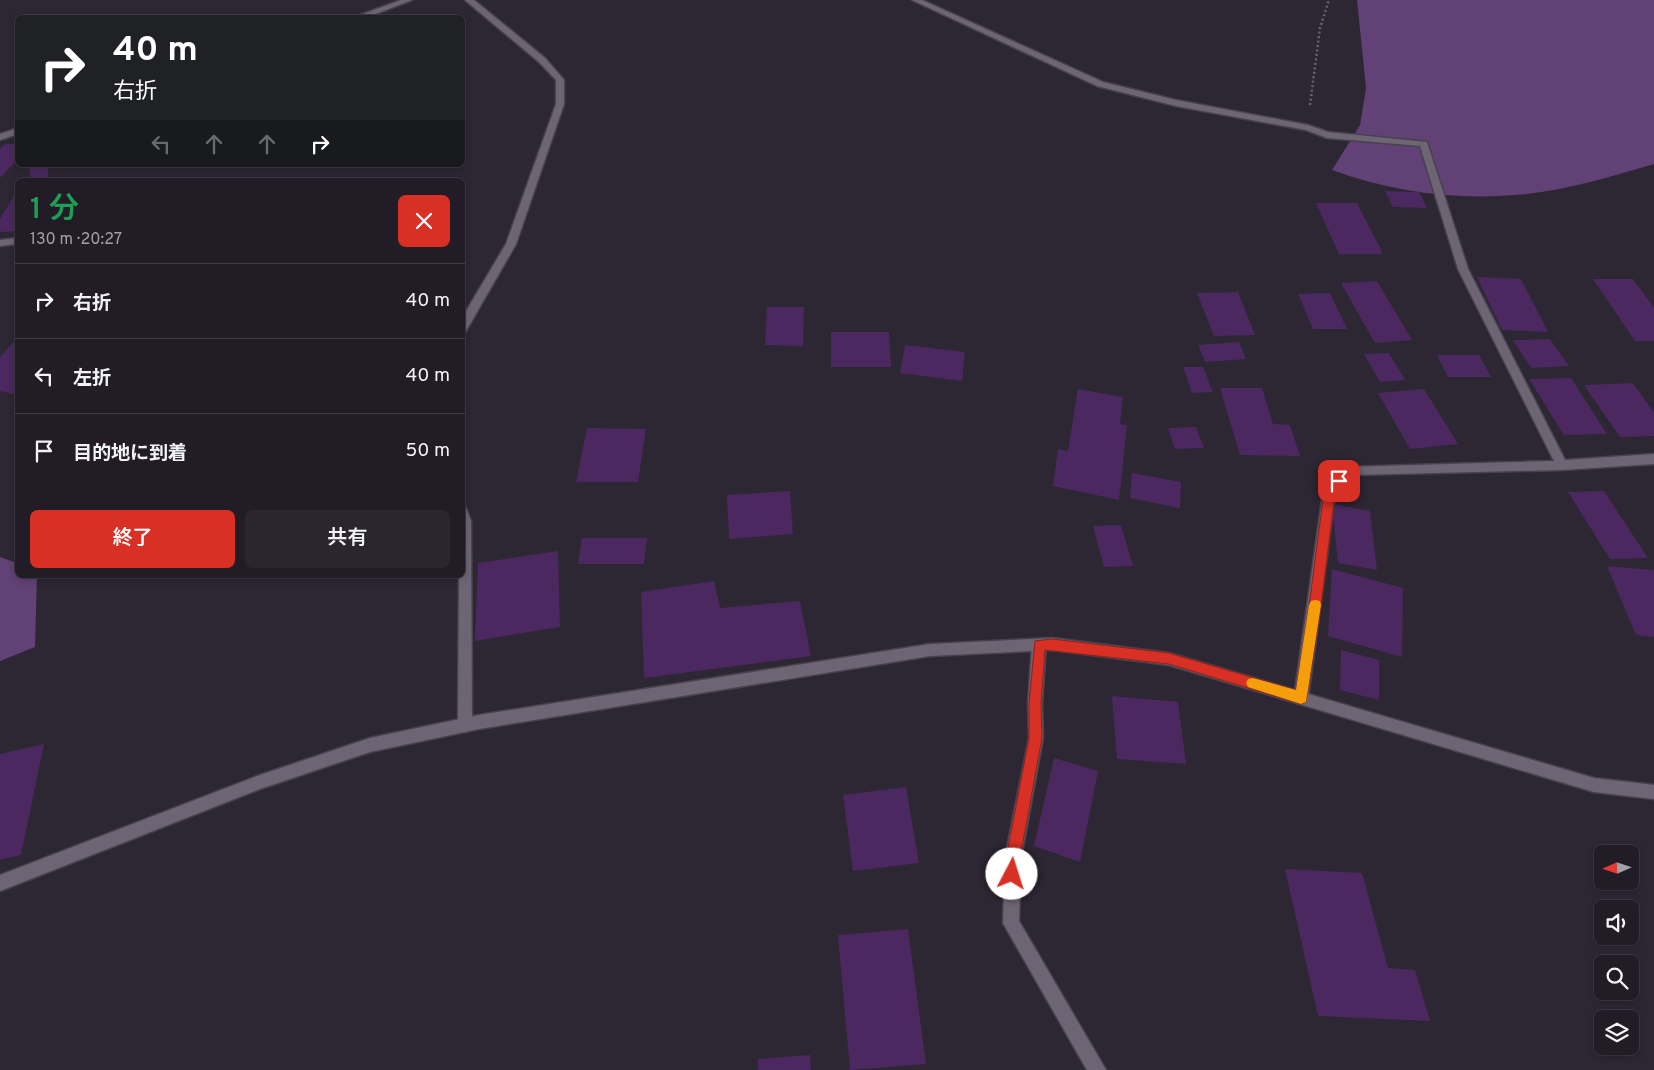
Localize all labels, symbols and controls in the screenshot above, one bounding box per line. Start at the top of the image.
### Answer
text: 40 m [113,29,198,73]
icon: right [30,35,95,100]
text: 右折 [113,79,157,106]
icon: left [147,130,175,158]
icon: ahead [200,130,228,158]
icon: ahead [253,130,281,158]
icon: right [306,130,334,158]
text: 1 分 [30,192,79,229]
button: close [398,195,450,247]
text: 130 m · 20:27 [30,230,122,250]
icon: right [30,287,58,315]
text: 40 m [405,289,450,313]
text: 右折 [73,292,111,316]
icon: left [30,362,58,390]
text: 40 m [405,364,450,388]
text: 左折 [73,367,111,391]
icon: arrive [30,437,58,465]
text: 50 m [405,439,450,463]
text: 目的地に到着 [73,442,187,466]
pin [1318,460,1360,502]
icon: arrive [1325,467,1353,495]
button: 終了 [30,510,235,568]
button: 共有 [245,510,450,568]
north arrow [1594,845,1639,890]
map controls [1594,845,1639,1055]
position arrow [985,847,1037,899]
button: sound [1594,900,1639,945]
button: search [1594,955,1639,1000]
button: layers [1594,1010,1639,1055]

